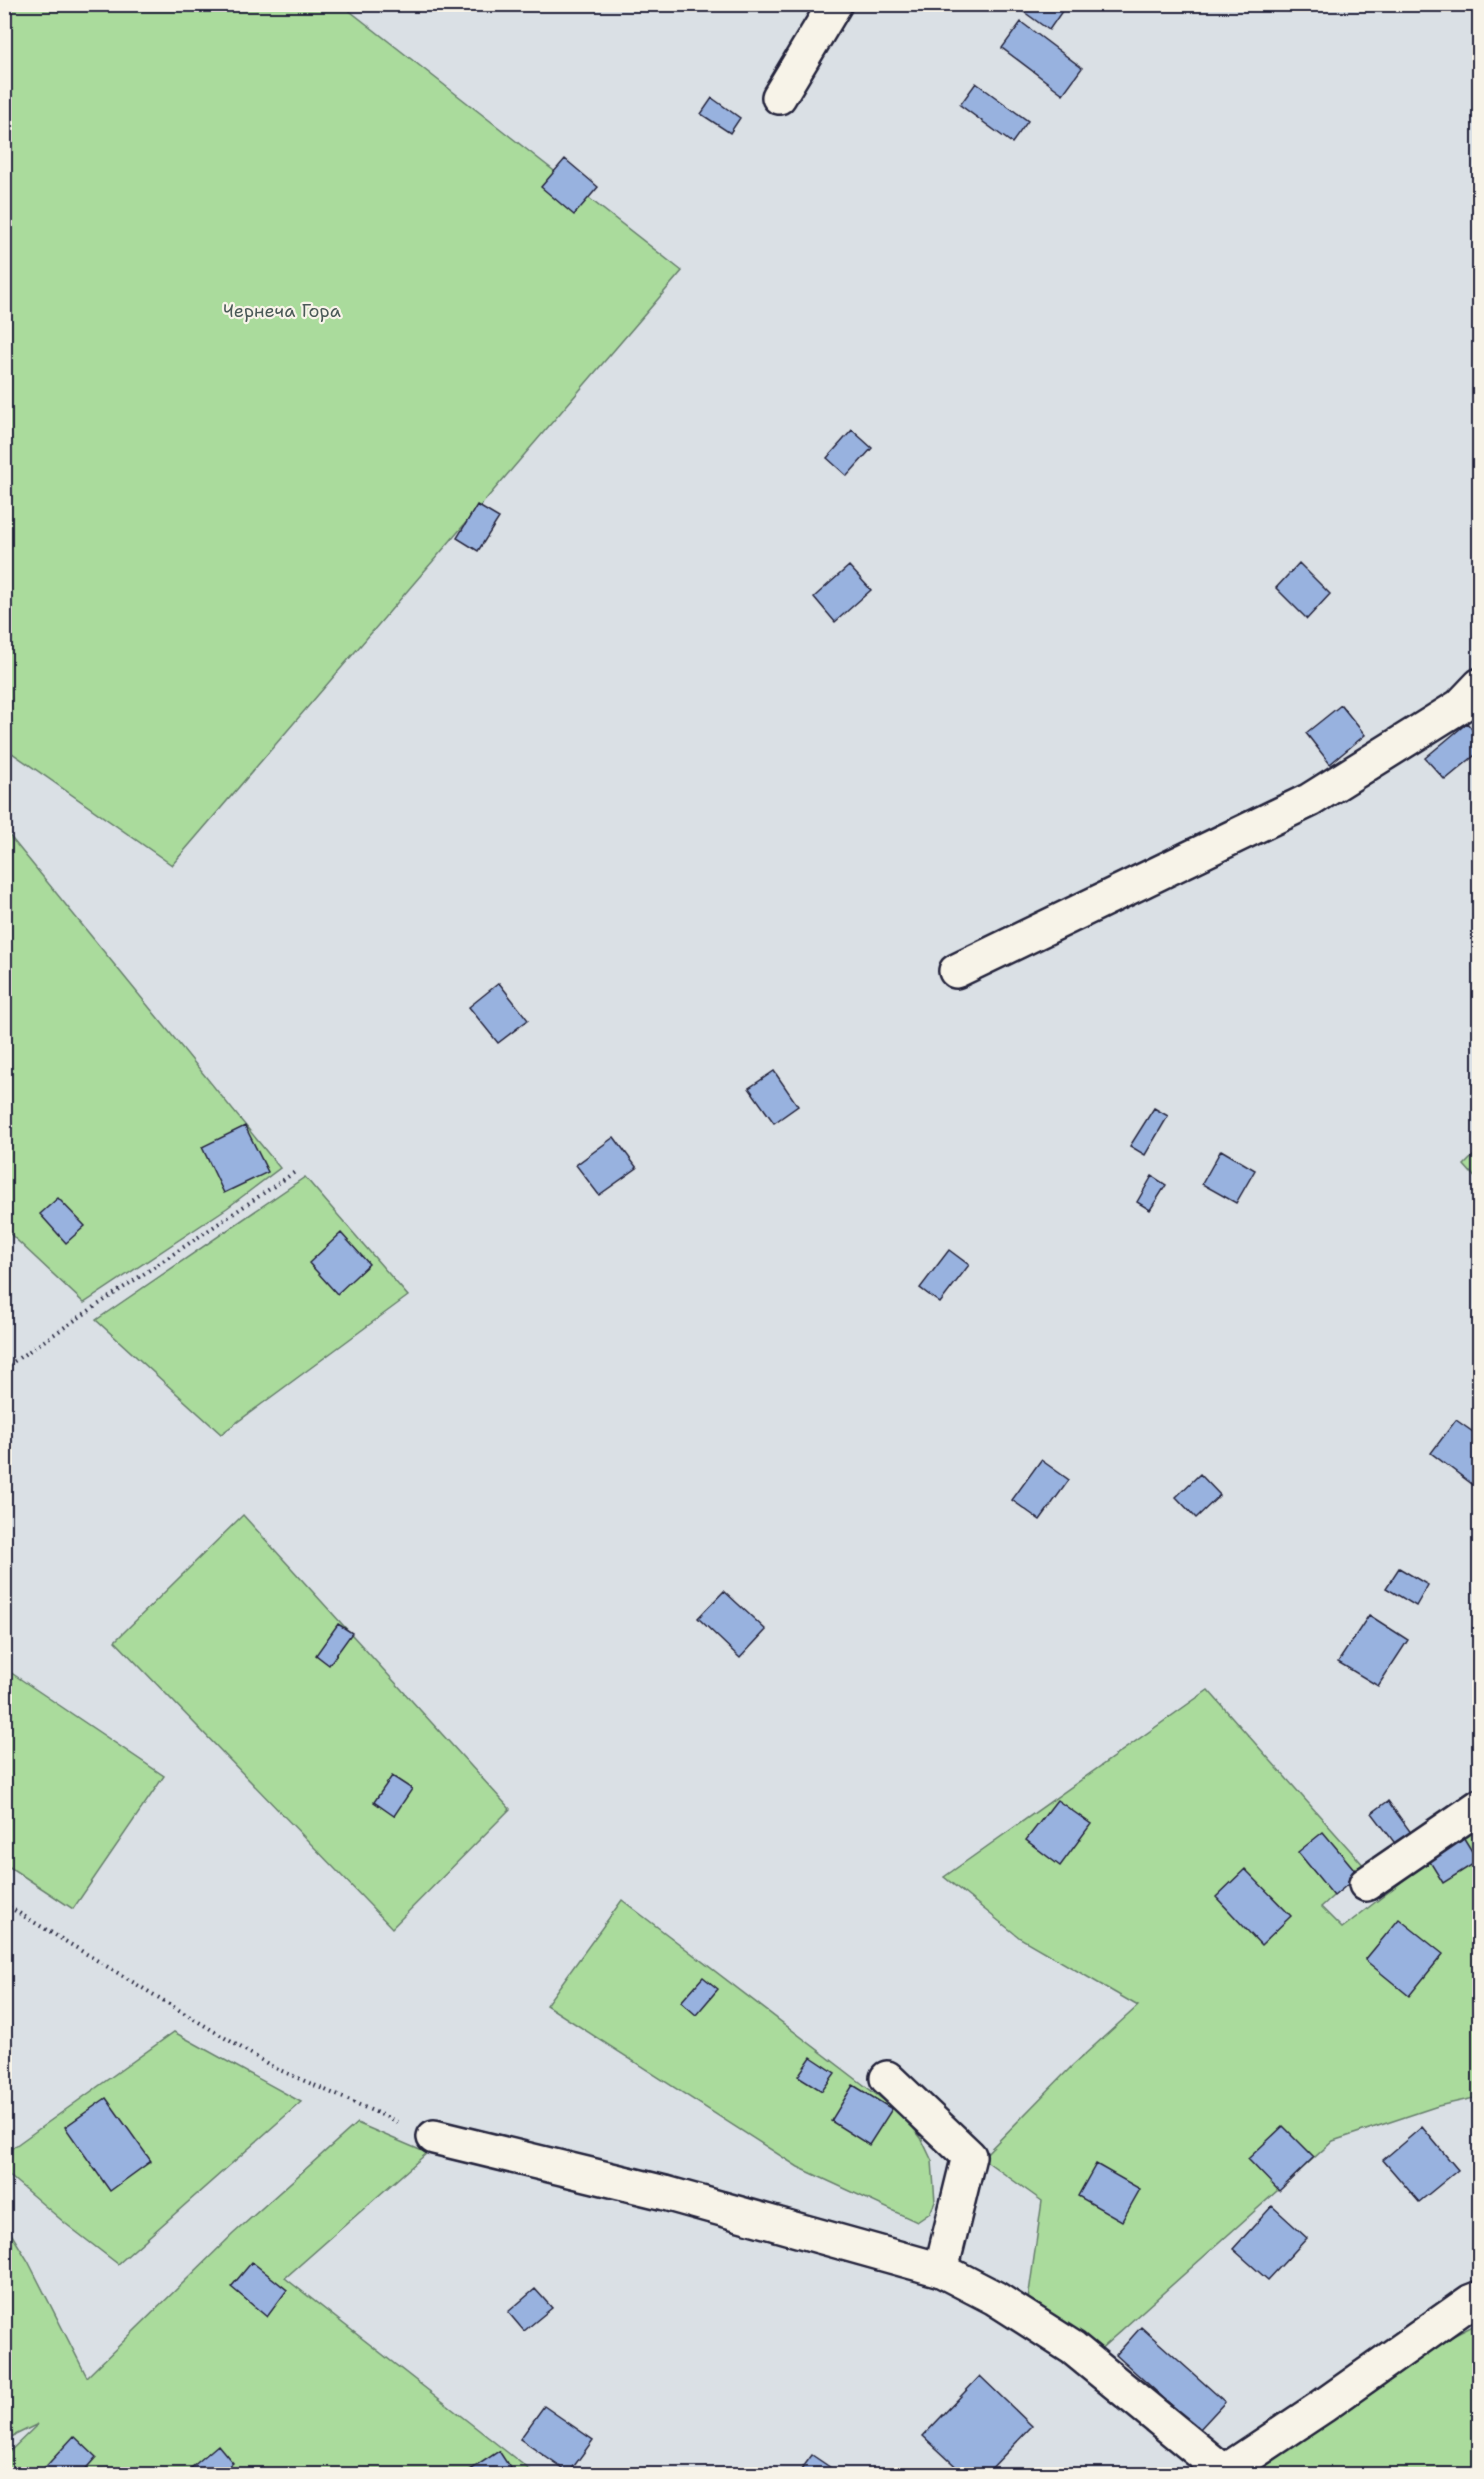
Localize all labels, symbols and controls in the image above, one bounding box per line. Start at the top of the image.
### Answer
park label: Чернеча Гора [223,299,341,323]

